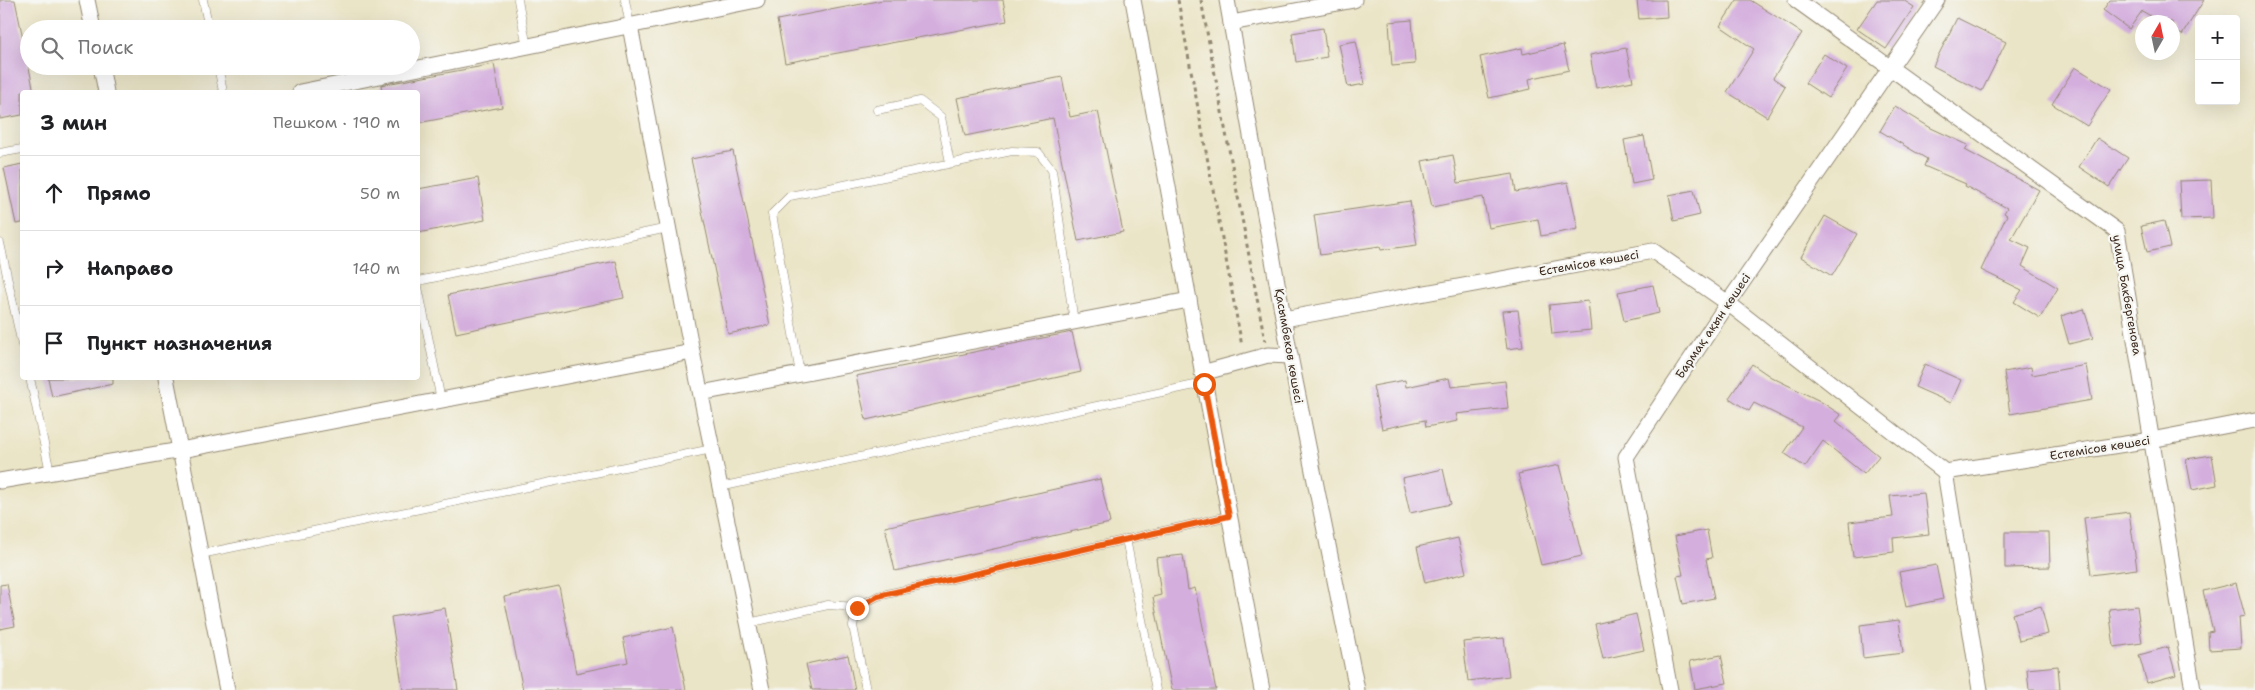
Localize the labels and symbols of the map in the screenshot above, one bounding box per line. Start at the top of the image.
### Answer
north arrow [2135,15,2180,60]
street label: улица Бакбергенова [2109,233,2146,357]
street label: Естемісов көшесі [1538,246,1640,280]
street label: Бармақ ақын көшесі [1672,270,1754,382]
street label: Қасымбеков көшесі [1271,287,1307,405]
route start [1193,373,1216,396]
street label: Естемісов көшесі [2049,432,2151,464]
route end [846,597,869,620]

